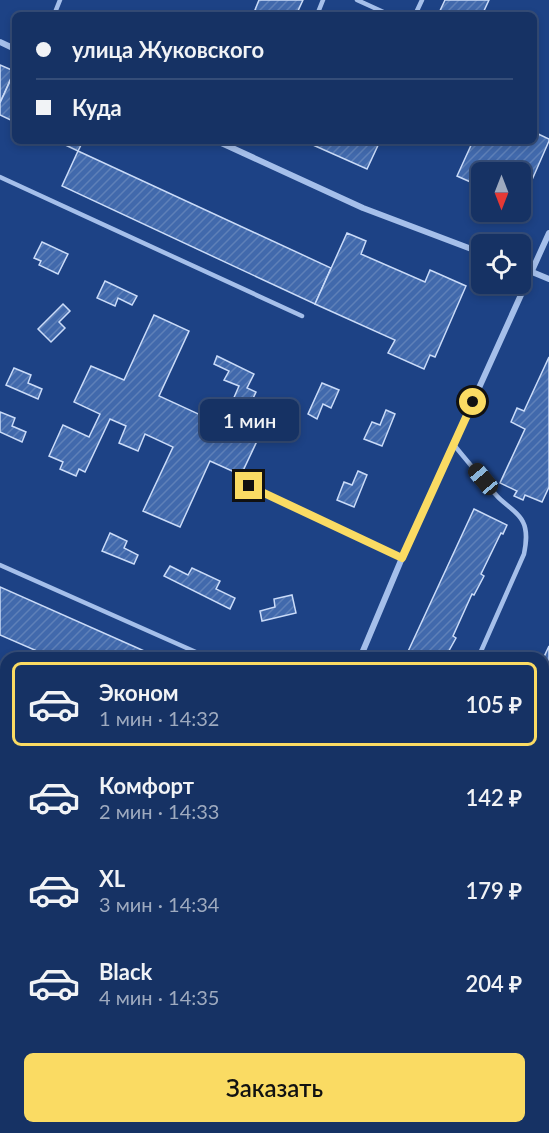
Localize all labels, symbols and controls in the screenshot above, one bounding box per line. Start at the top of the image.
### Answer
text: улица Жуковского [72,36,264,63]
text: Куда [72,94,122,121]
north arrow [471,162,531,222]
map controls [471,162,531,294]
button: locate [471,234,531,294]
route start [459,388,486,415]
callout: 1 мин [200,399,298,441]
text: 1 мин [223,408,276,432]
car [465,459,501,499]
route end [235,472,262,499]
icon: car [27,677,81,731]
text: Эконом [99,679,179,706]
text: 105 ₽ [465,691,522,718]
text: 1 мин · 14:32 [99,706,219,730]
icon: car [27,770,81,824]
text: Комфорт [99,772,194,799]
text: 142 ₽ [465,784,522,811]
text: 2 мин · 14:33 [99,799,219,823]
icon: car [27,863,81,917]
text: XL [99,865,125,892]
text: 179 ₽ [465,877,522,904]
text: 3 мин · 14:34 [99,892,219,916]
icon: car [27,956,81,1010]
text: Black [99,958,152,985]
text: 204 ₽ [465,970,522,997]
text: 4 мин · 14:35 [99,985,219,1009]
button: Заказать [24,1053,525,1122]

